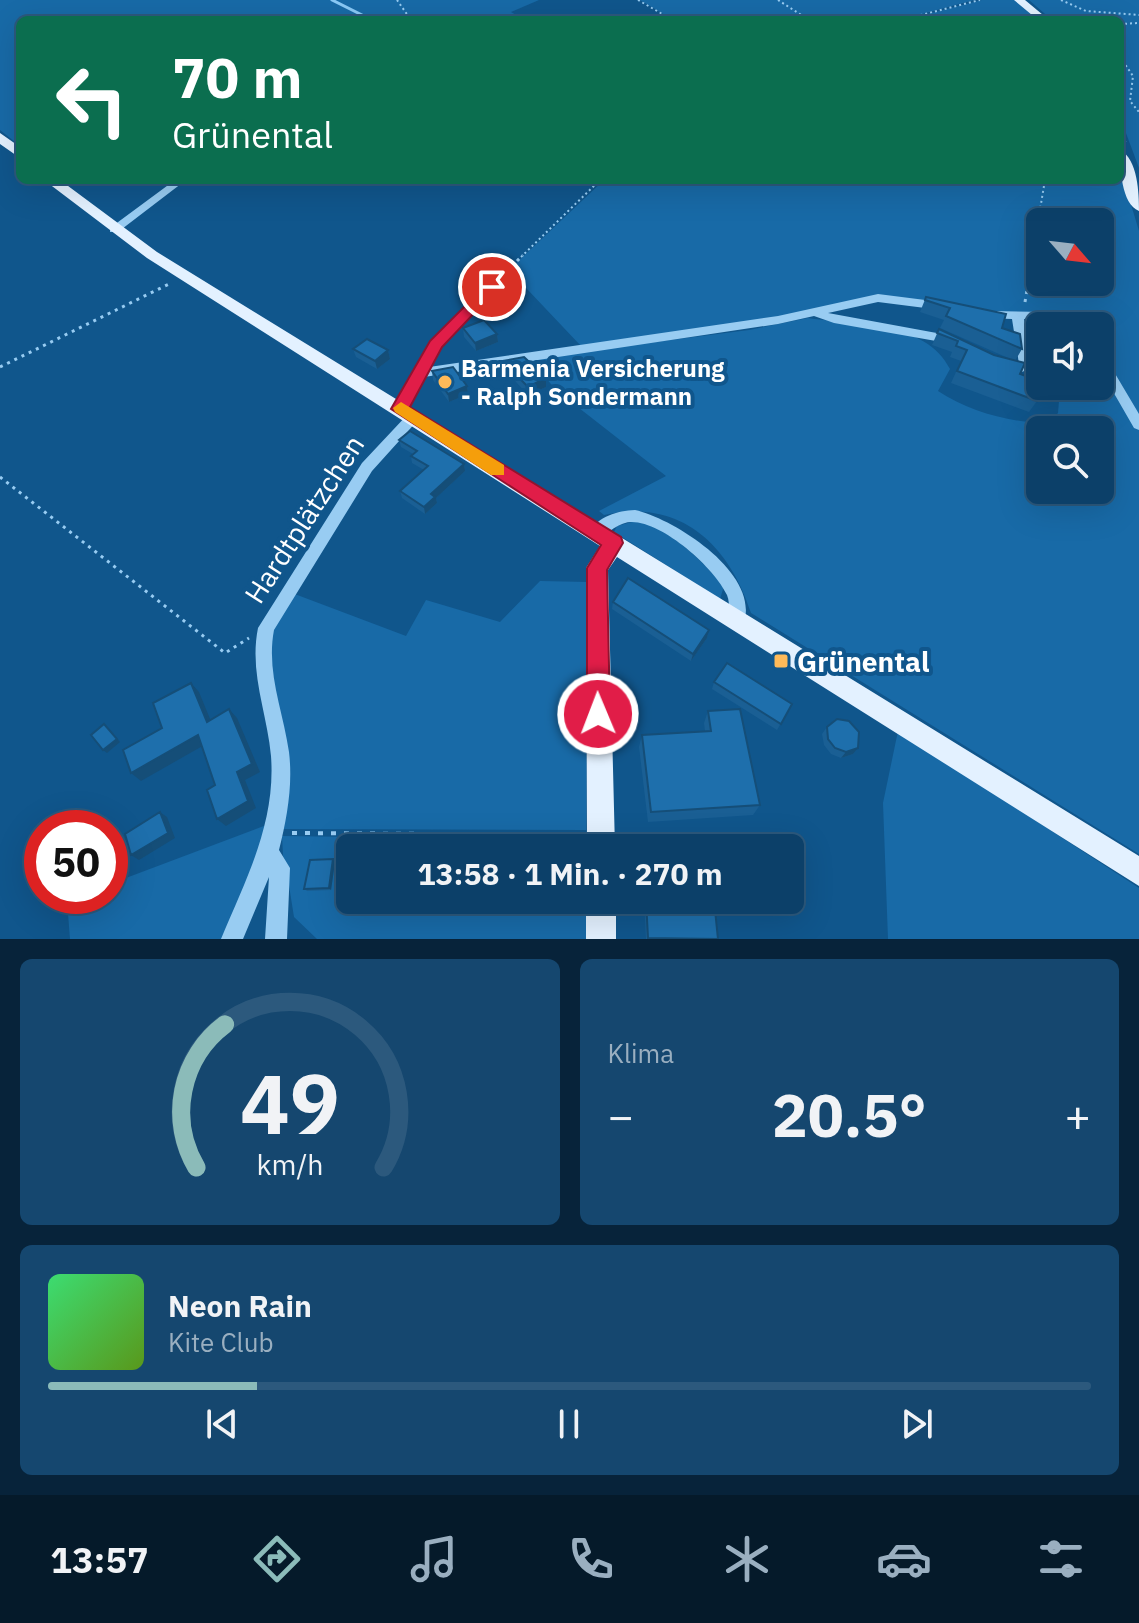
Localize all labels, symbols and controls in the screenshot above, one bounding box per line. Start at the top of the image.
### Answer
text: 70 m [172,41,302,113]
icon: left [40,48,144,152]
text: Grünental [172,111,333,158]
north arrow [1026,208,1114,296]
map controls [1026,208,1114,504]
pin [458,253,526,321]
icon: arrive [470,265,514,309]
button: sound [1026,312,1114,400]
place label: Barmenia Versicherung - Ralph Sondermann [461,352,725,412]
marker: Barmenia Versicherung - Ralph Sondermann [436,373,454,391]
button: search [1026,416,1114,504]
street label: Hardtplätzchen [236,428,372,610]
place label: Grünental [797,643,929,680]
marker: Grünental [772,652,790,670]
position arrow [556,672,640,756]
speed limit sign: 50 [24,810,128,914]
text: 13:58 · 1 Min. · 270 m [417,854,723,893]
text: Klima [608,1036,674,1070]
text: 49 [240,1049,340,1157]
text: 20.5° [772,1075,927,1154]
text: − [608,1087,634,1144]
text: + [1065,1087,1091,1144]
text: km/h [256,1146,323,1183]
text: Neon Rain [168,1286,312,1325]
text: Kite Club [168,1325,273,1359]
icon: previous [200,1402,244,1446]
icon: pause [547,1402,591,1446]
icon: next [895,1402,939,1446]
icon: directions [249,1531,305,1587]
icon: music [406,1531,462,1587]
icon: phone [563,1531,619,1587]
icon: climate [719,1531,775,1587]
icon: car [876,1531,932,1587]
icon: filters [1033,1531,1089,1587]
text: 13:57 [50,1536,149,1583]

